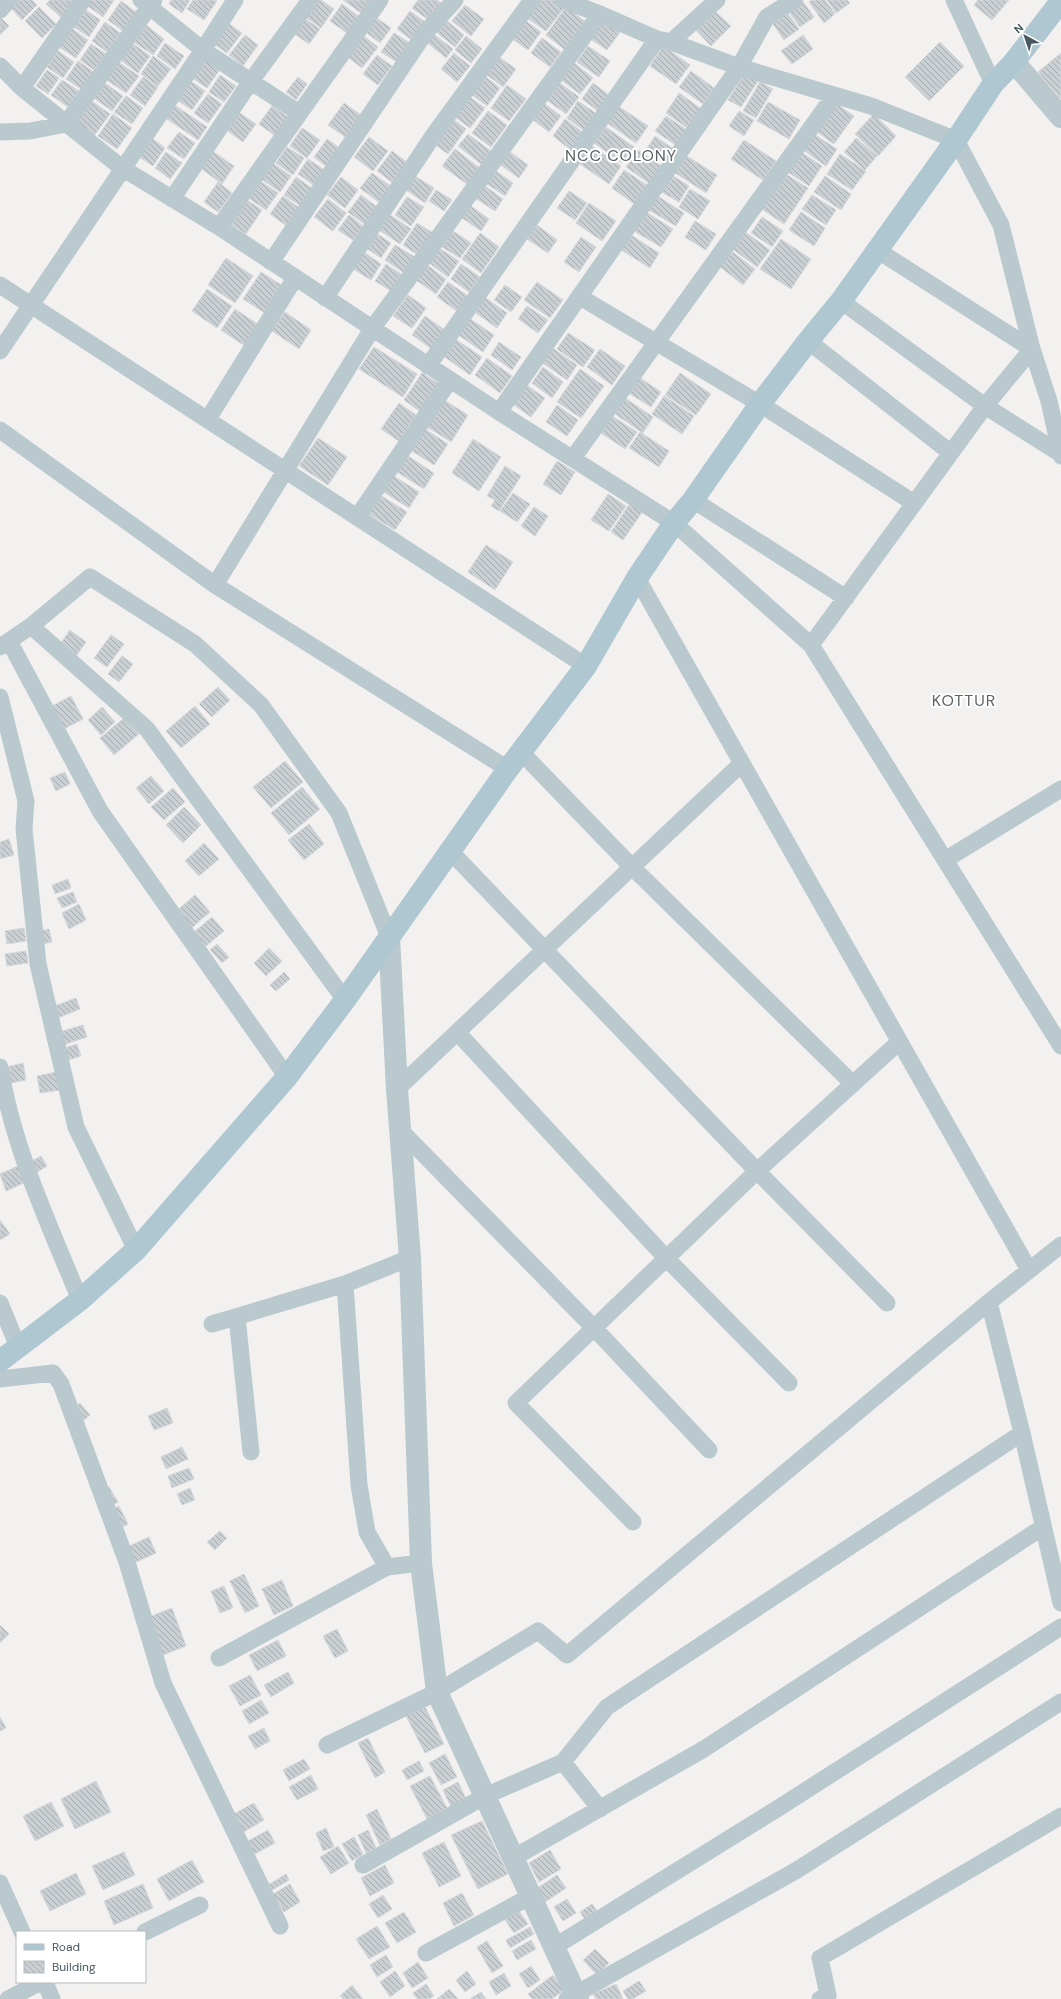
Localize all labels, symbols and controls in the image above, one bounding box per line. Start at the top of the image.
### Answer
north arrow [1005,16,1045,56]
text: N [1011,20,1026,36]
district label: NCC COLONY [565,145,677,166]
district label: KOTTUR [932,690,996,711]
legend [16,1931,146,1983]
text: Road [52,1939,80,1955]
text: Building [52,1959,96,1975]

